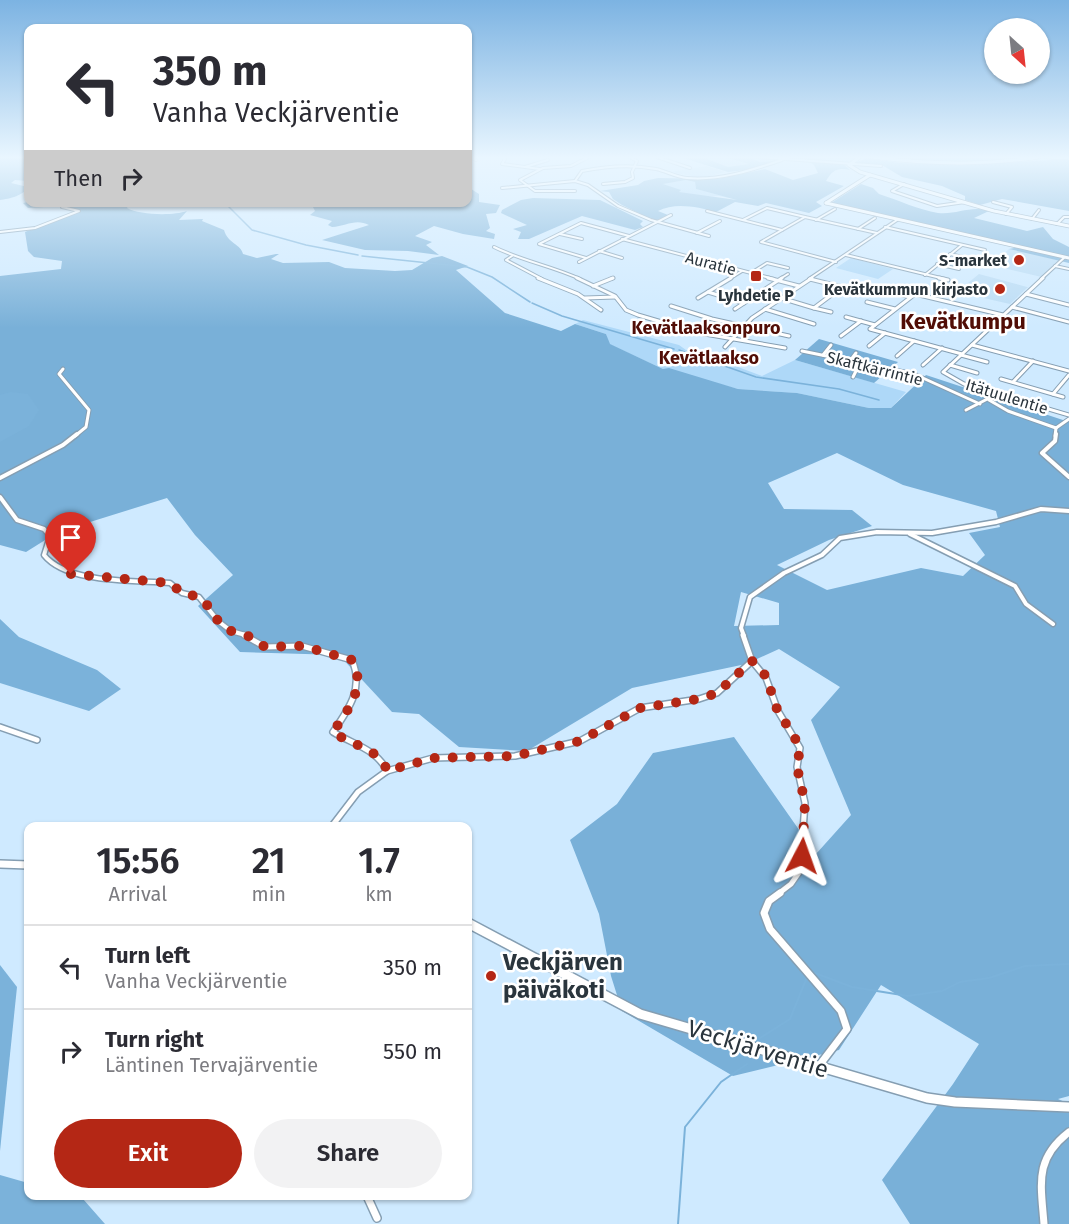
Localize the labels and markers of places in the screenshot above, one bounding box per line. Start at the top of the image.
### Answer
place label: S-market [939,251,1008,270]
marker: S-market [1012,253,1026,267]
marker: Lyhdetie P [749,269,763,283]
place label: Kevätkummun kirjasto [824,280,988,299]
marker: Kevätkummun kirjasto [993,282,1007,296]
place label: Lyhdetie P [718,286,794,305]
pin [45,512,96,574]
place label: Veckjärven päiväkoti [502,948,623,1004]
marker: Veckjärven päiväkoti [484,969,498,983]

